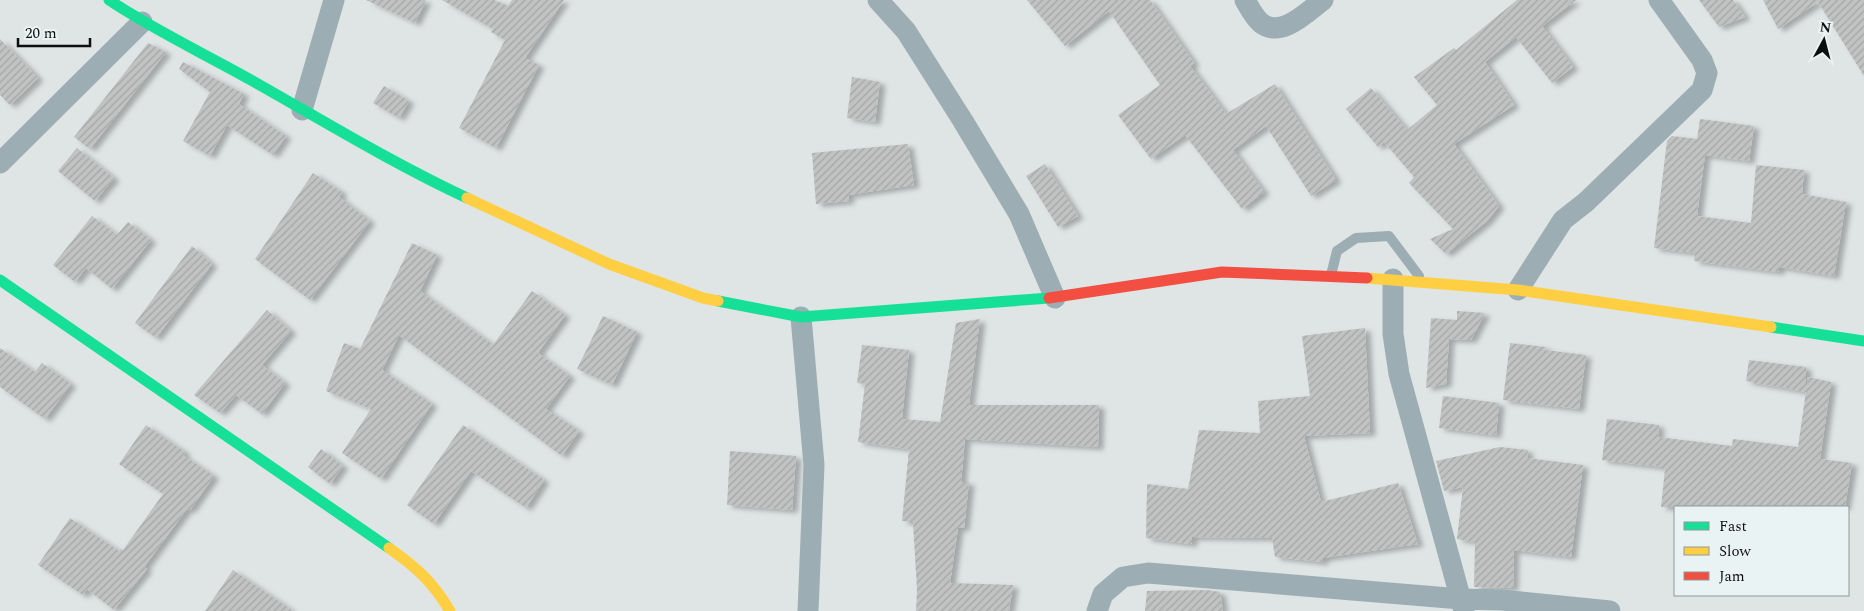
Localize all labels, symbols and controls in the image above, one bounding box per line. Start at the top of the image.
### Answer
scale bar [18,15,90,47]
north arrow [1799,15,1849,65]
text: N [1819,16,1832,39]
text: 20 m [25,22,57,45]
legend [1674,506,1849,596]
text: Fast [1719,515,1747,538]
text: Slow [1719,540,1751,563]
text: Jam [1719,565,1745,588]

